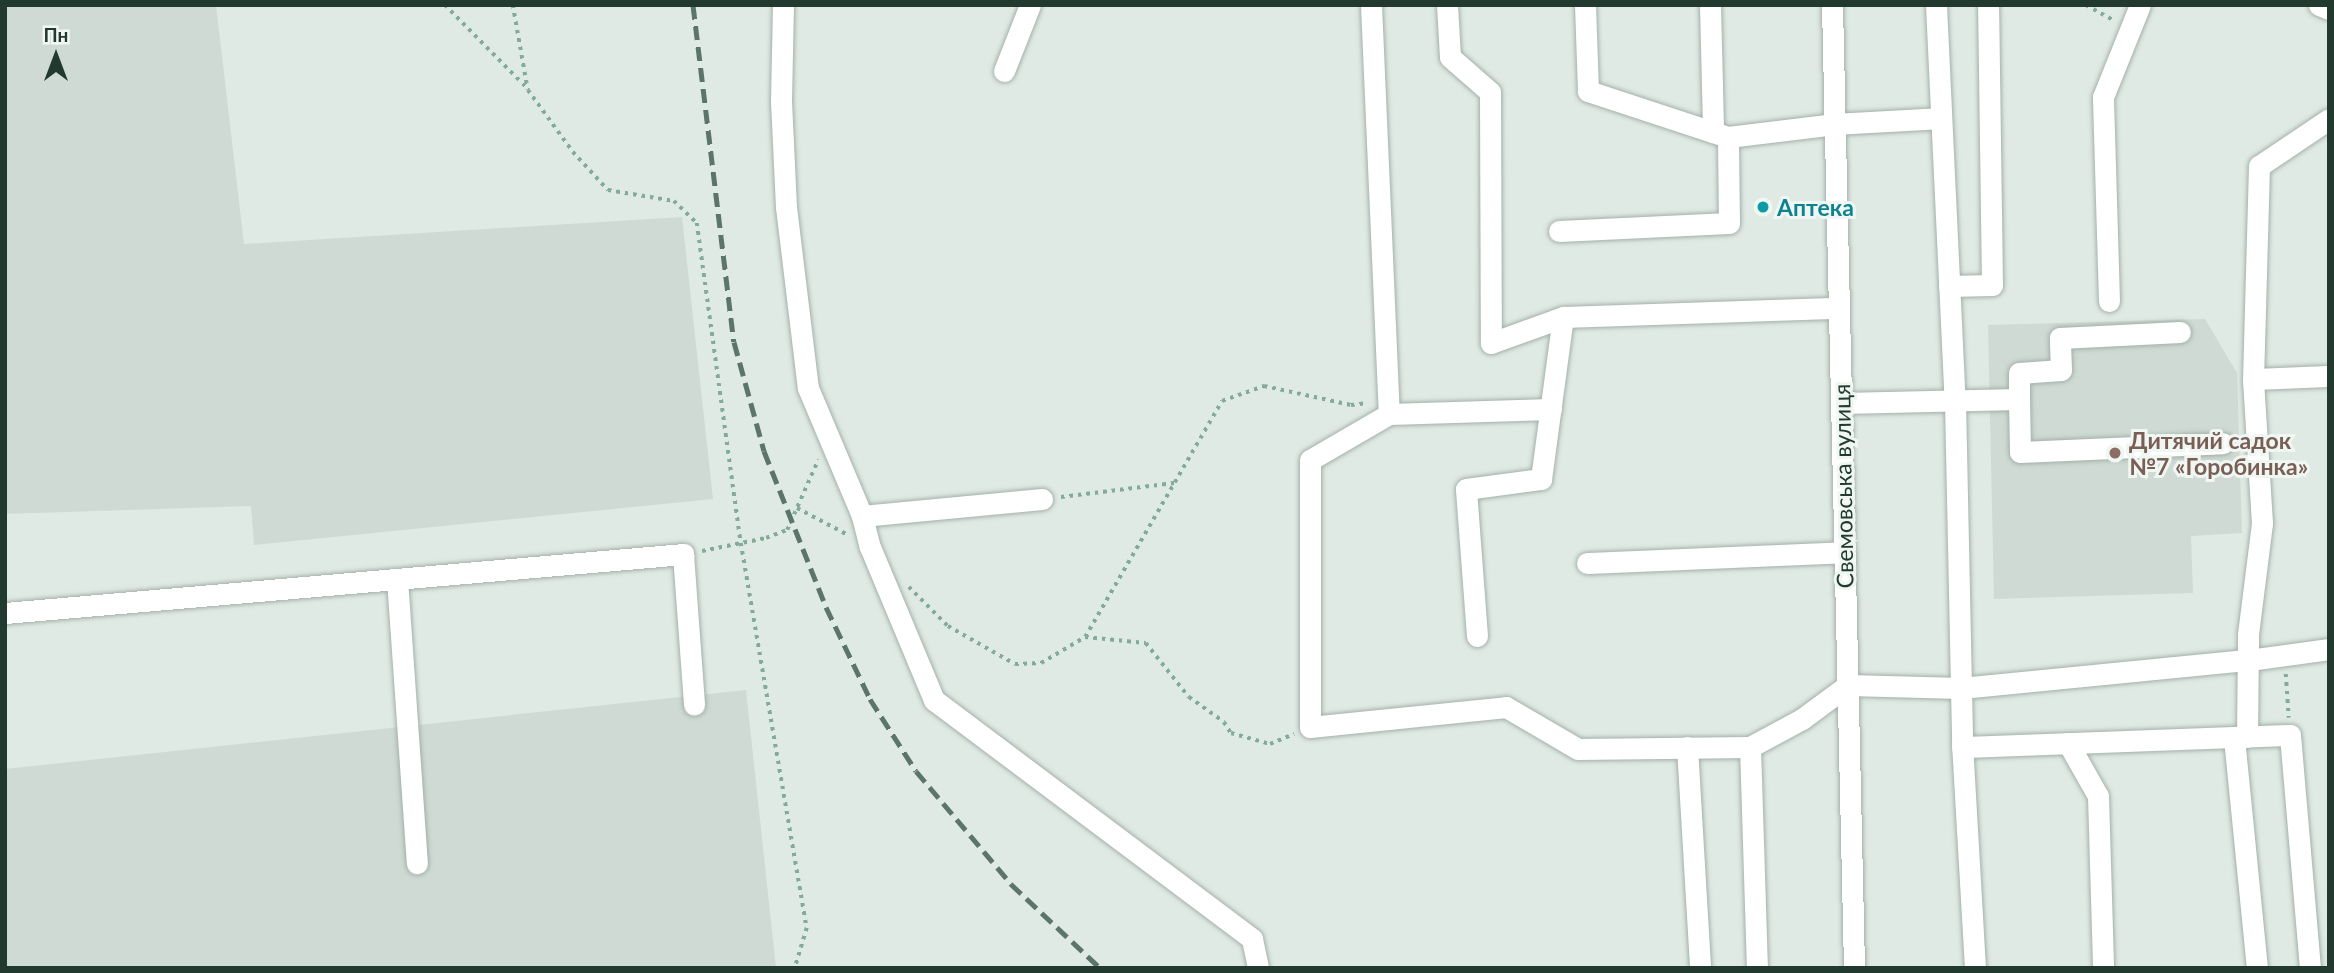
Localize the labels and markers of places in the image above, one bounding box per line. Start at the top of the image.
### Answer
place label: Аптека [1777,193,1854,221]
marker: Аптека [1755,199,1771,215]
place label: Дитячий садок №7 «Горобинка» [2129,426,2308,480]
marker: Дитячий садок №7 «Горобинка» [2107,445,2123,461]

